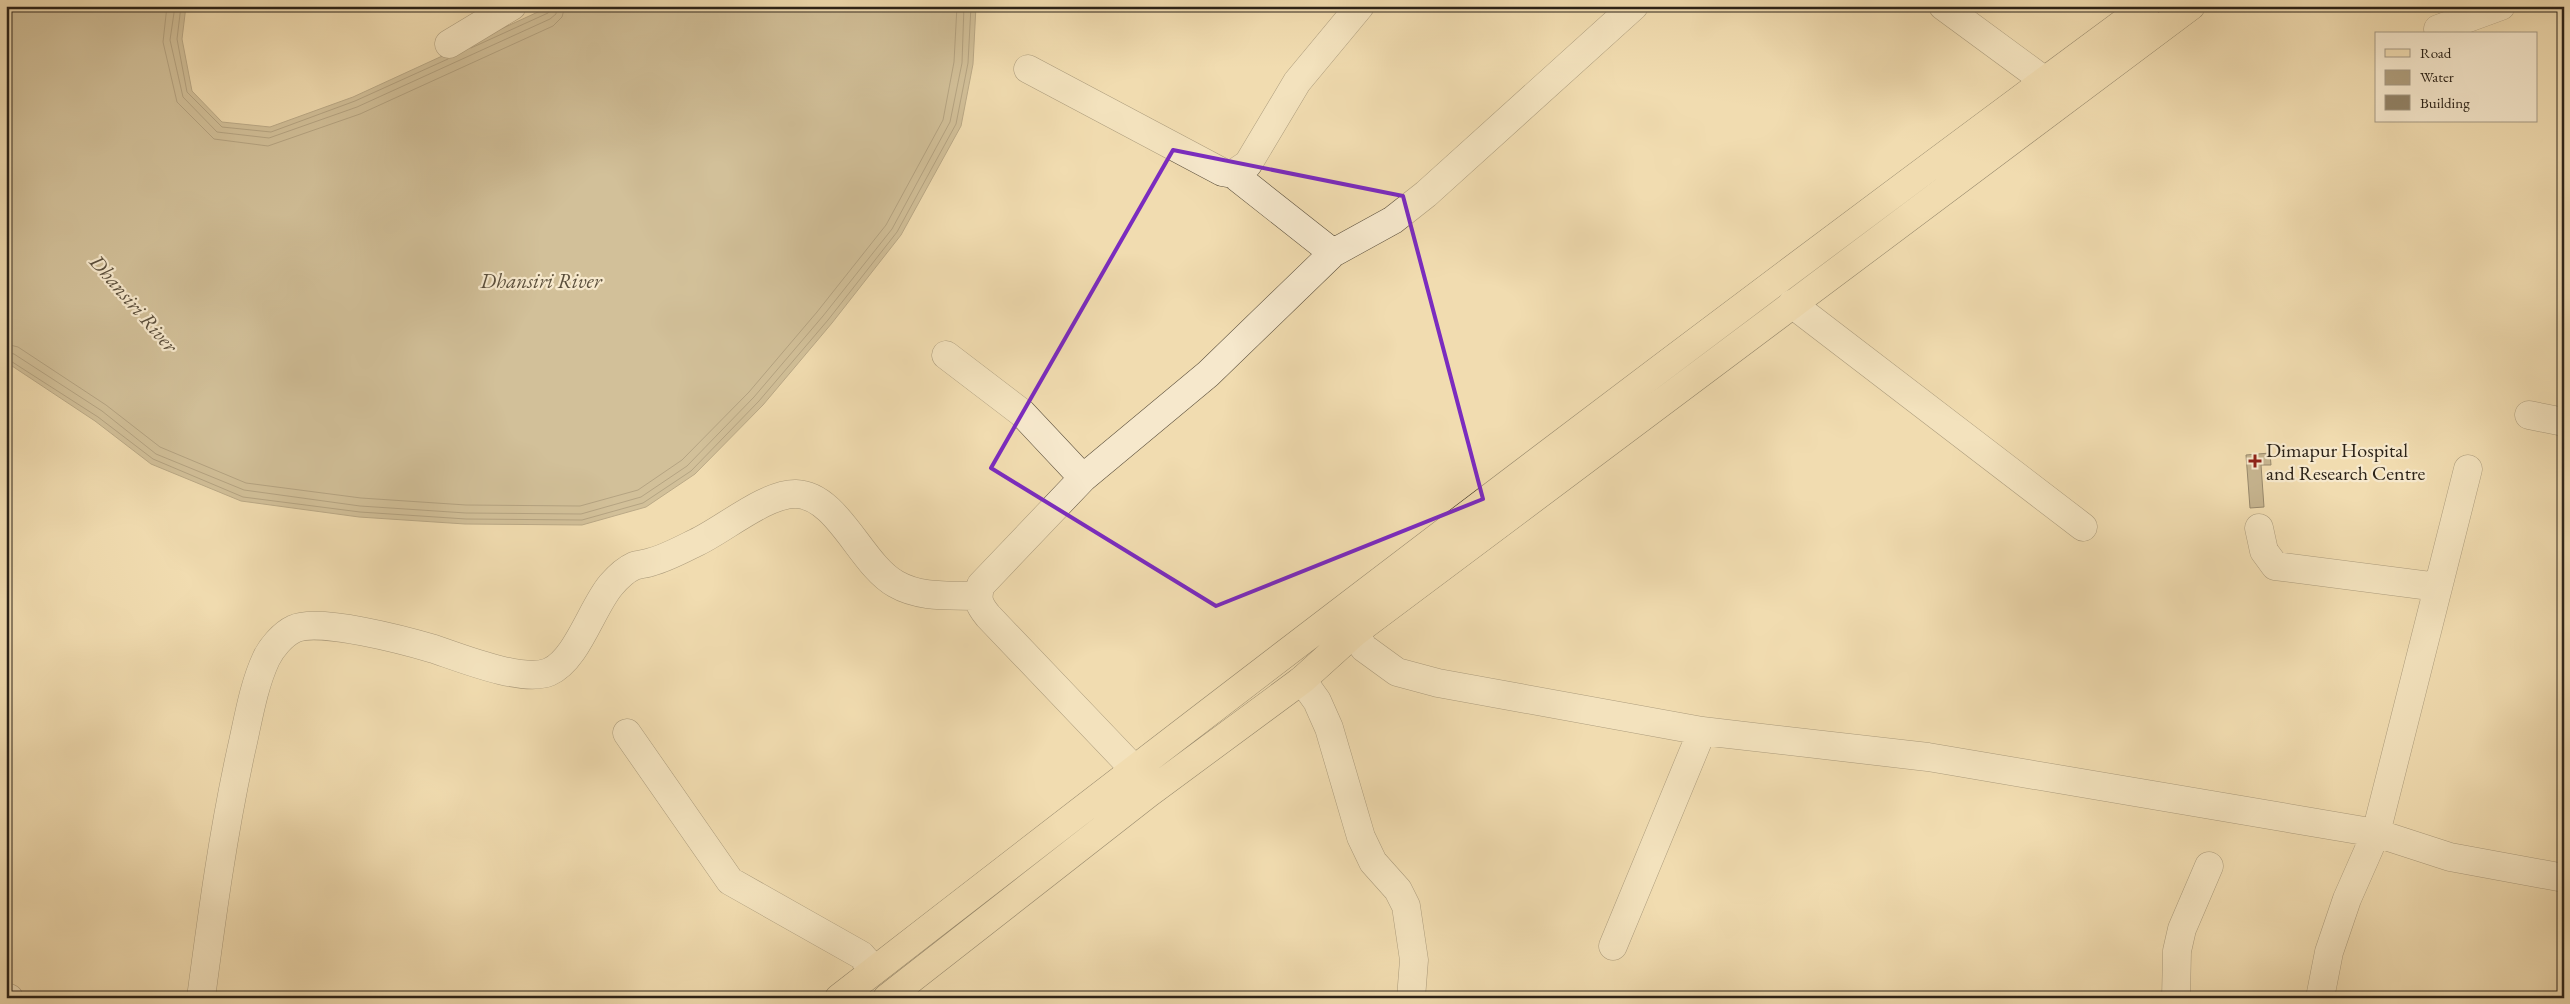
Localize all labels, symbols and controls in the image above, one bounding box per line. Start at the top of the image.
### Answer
legend [2375,32,2538,122]
text: Road [2420,43,2452,62]
text: Water [2420,67,2454,86]
text: Building [2420,93,2470,112]
water label: Dhansiri River [83,248,185,358]
water label: Dhansiri River [479,267,603,294]
place label: Dimapur Hospital and Research Centre [2266,437,2426,486]
marker: Dimapur Hospital and Research Centre [2248,454,2262,468]

